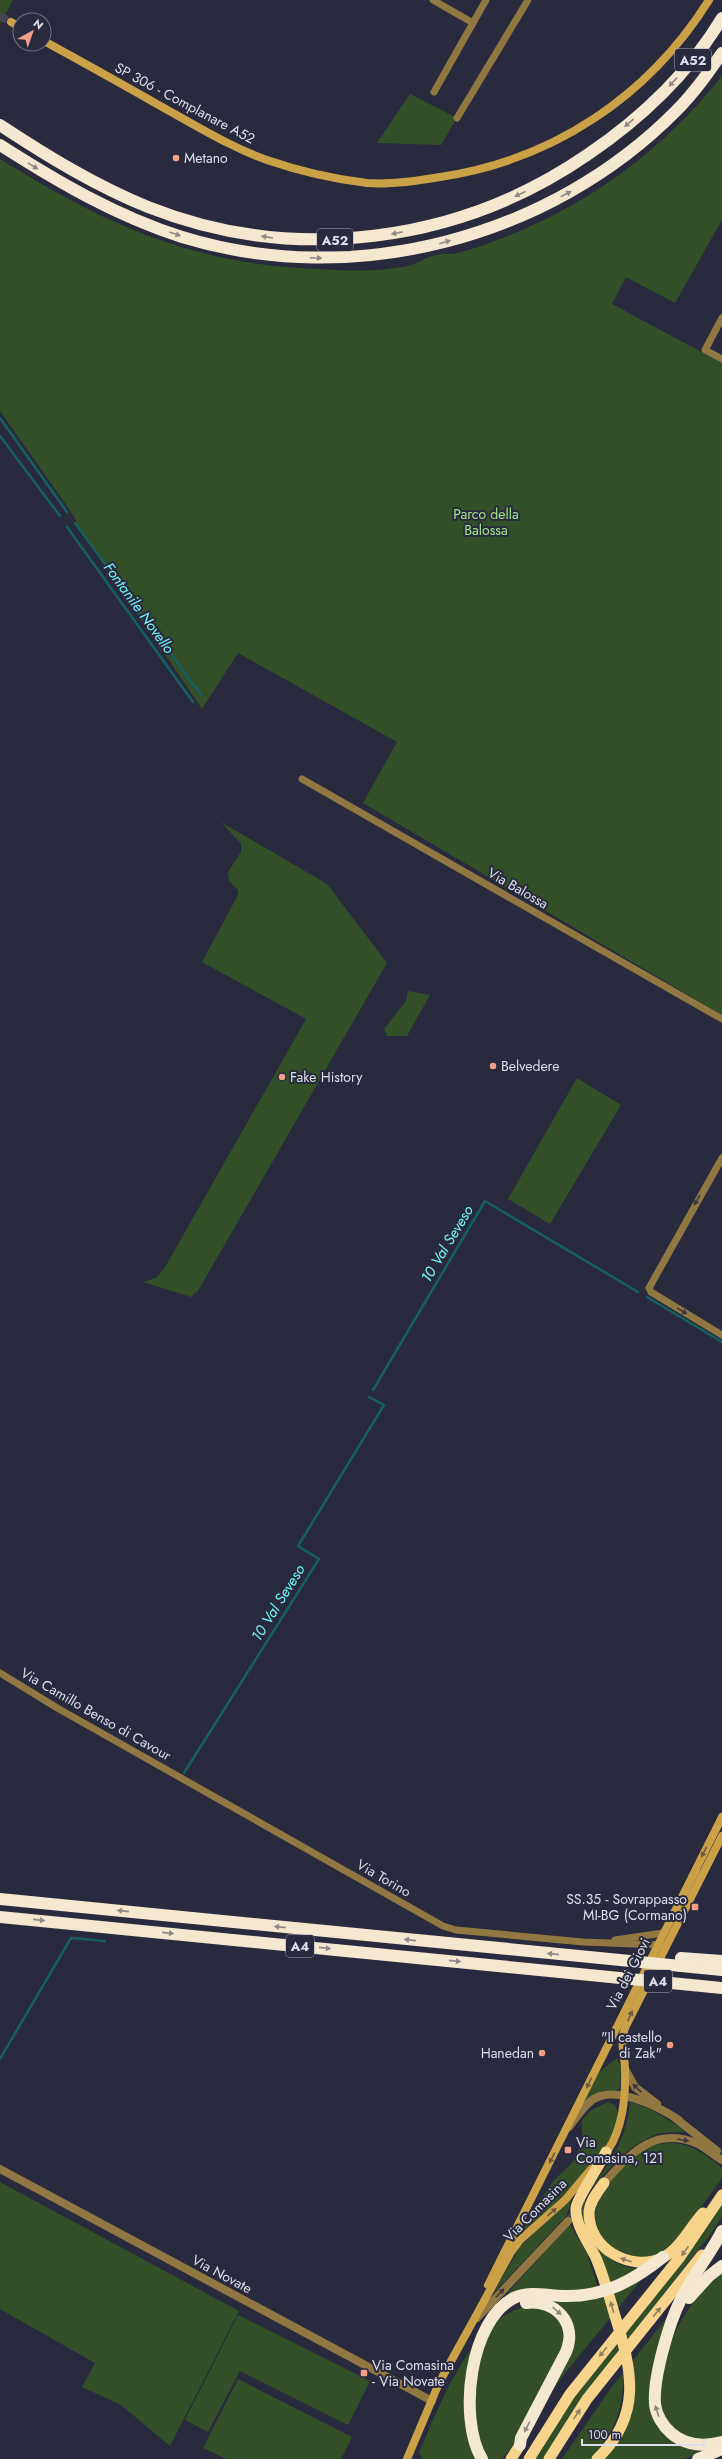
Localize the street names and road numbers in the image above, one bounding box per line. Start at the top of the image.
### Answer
road number: A52 [675,49,711,71]
street label: SP 306 - Complanare A52 [111,57,259,149]
road number: A52 [317,229,353,251]
street label: Via Balossa [484,863,552,913]
street label: Via Camillo Benso di Cavour [17,1663,175,1765]
street label: Via Torino [353,1854,415,1902]
street label: Via dei Giovi [601,1934,655,2014]
road number: A4 [286,1935,314,1957]
road number: A4 [644,1970,672,1992]
street label: Via Comasina [499,2174,571,2246]
street label: Via Novate [188,2250,256,2298]

